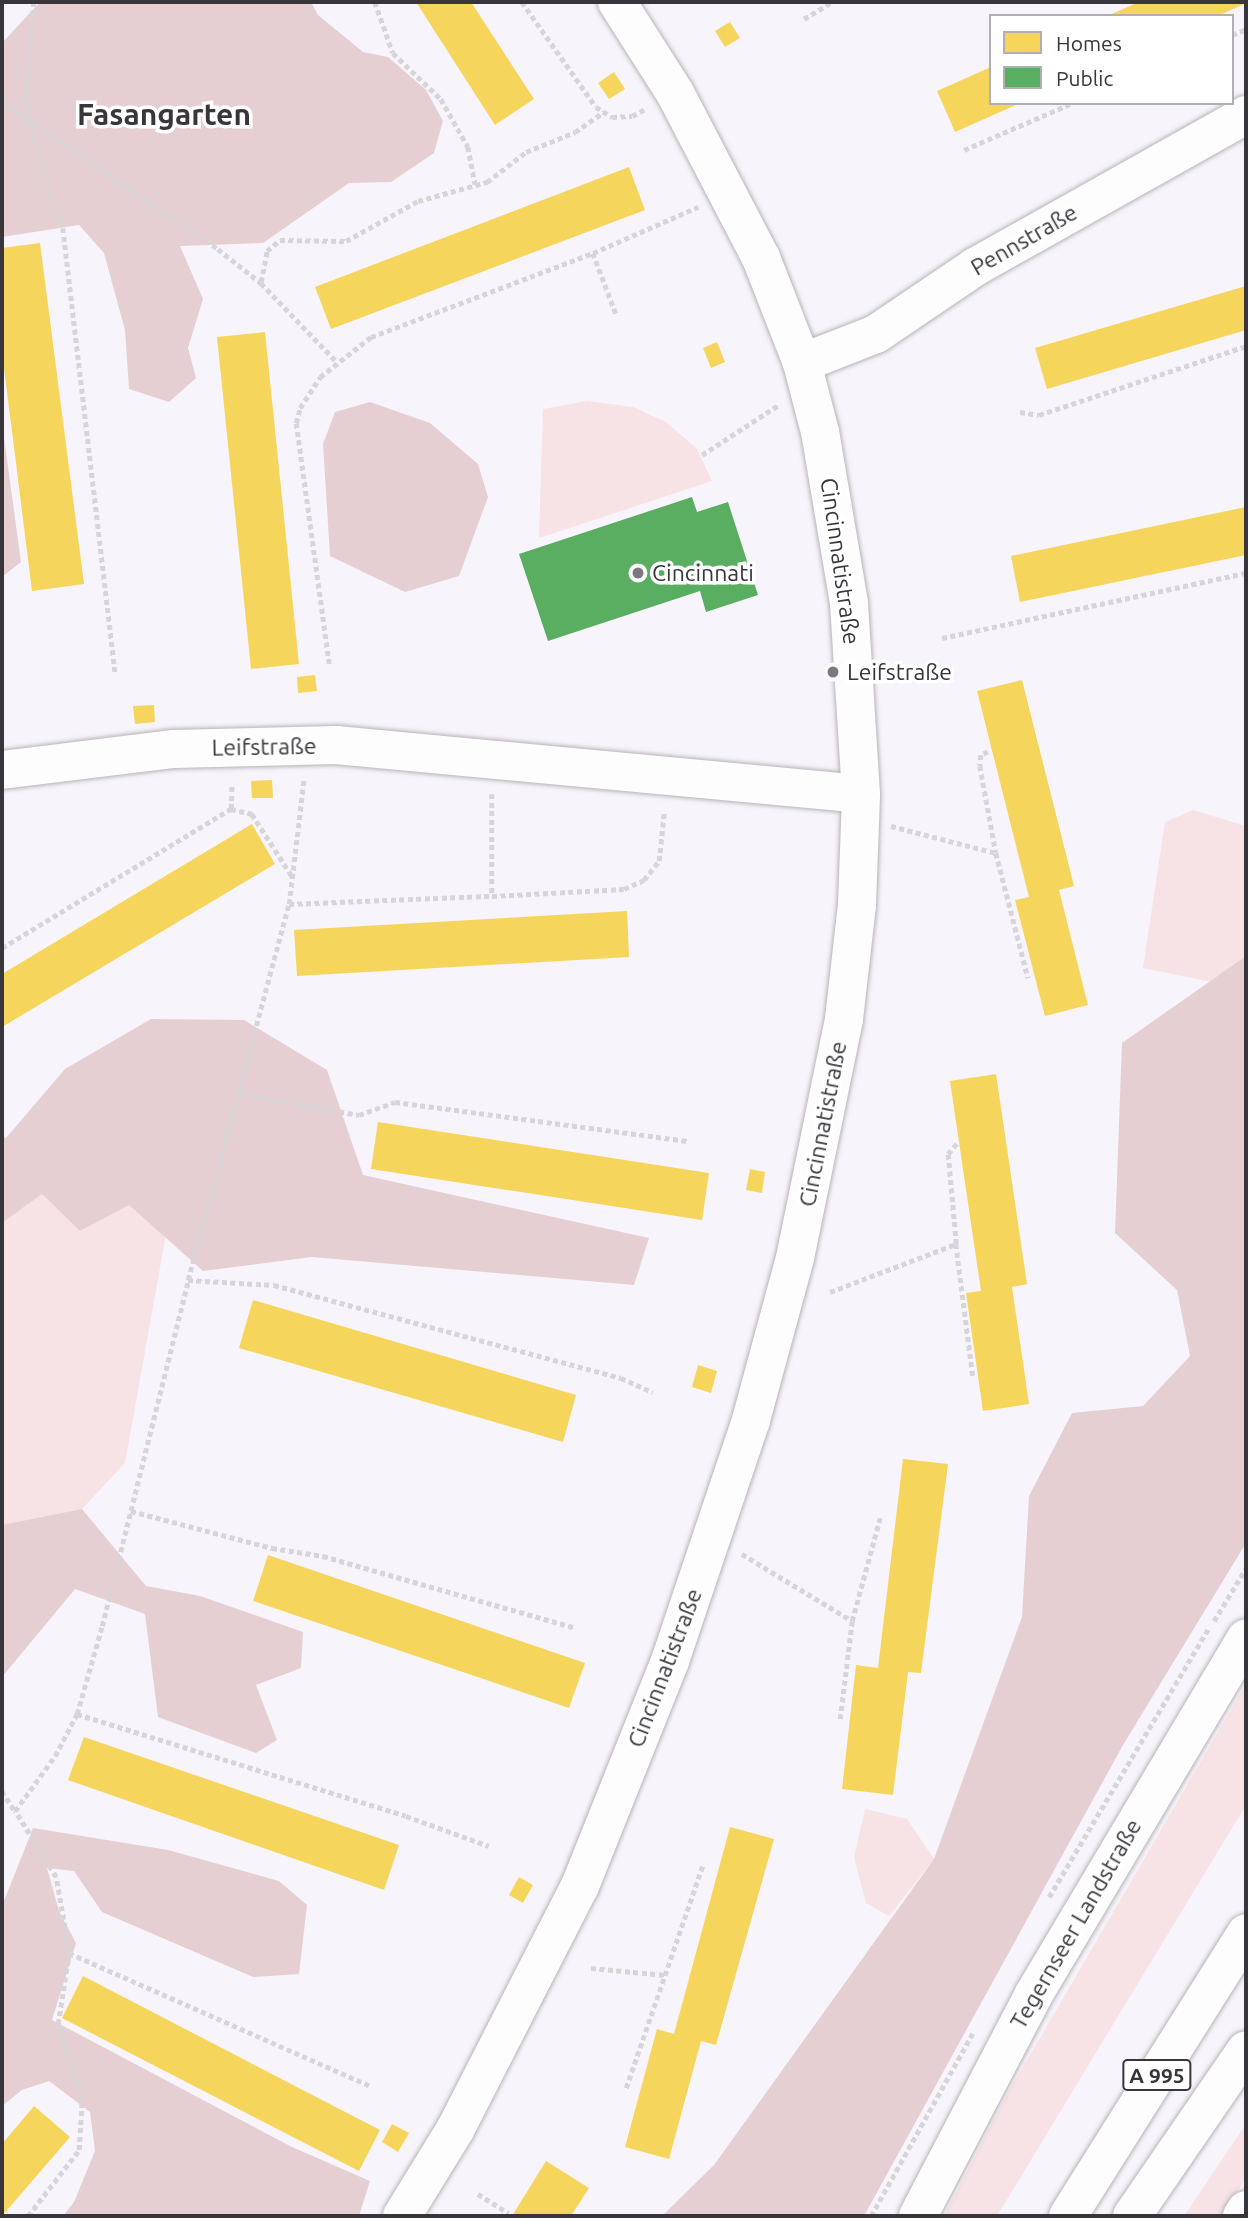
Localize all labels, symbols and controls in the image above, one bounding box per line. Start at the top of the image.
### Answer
legend [989,14,1234,105]
text: Homes [1056,31,1122,55]
text: Public [1056,66,1113,90]
district label: Fasangarten [77,96,251,132]
street label: Pennstraße [966,198,1082,282]
street label: Cincinnatistraße [815,476,865,646]
place label: Cincinnati [652,559,754,587]
marker: Cincinnati [630,565,646,581]
place label: Leifstraße [847,658,952,686]
marker: Leifstraße [825,664,841,680]
street label: Leifstraße [211,732,317,762]
street label: Cincinnatistraße [793,1039,853,1209]
street label: Cincinnatistraße [622,1585,708,1751]
street label: Tegernseer Landstraße [1005,1814,1147,2034]
road number: A 995 [1122,2058,1192,2092]

